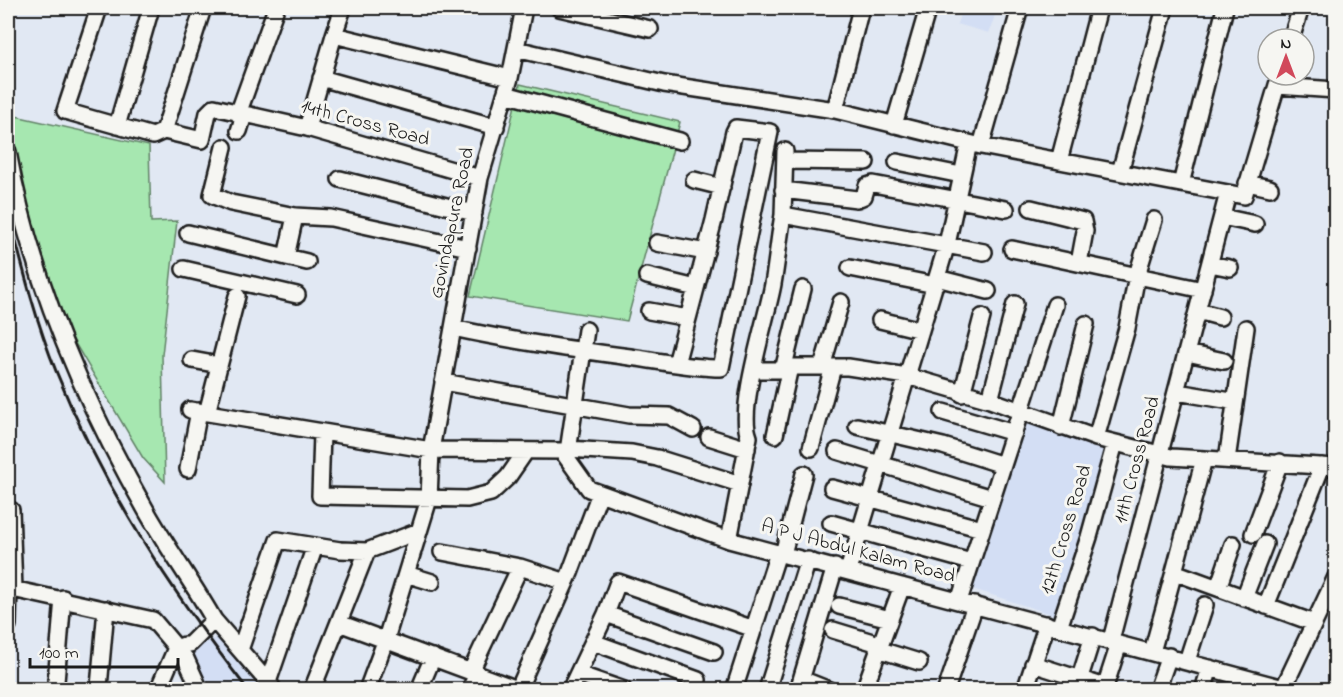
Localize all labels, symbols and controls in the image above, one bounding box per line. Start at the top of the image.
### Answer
north arrow [1256,27,1316,87]
text: N [1281,32,1292,56]
street label: 14th Cross Road [297,93,433,155]
street label: Govindapura Road [423,145,483,301]
street label: 11th Cross Road [1107,393,1169,527]
street label: 12th Cross Road [1034,462,1100,598]
street label: A P J Abdul Kalam Road [758,512,958,592]
scale bar [30,631,178,669]
text: 100 m [39,641,79,667]

